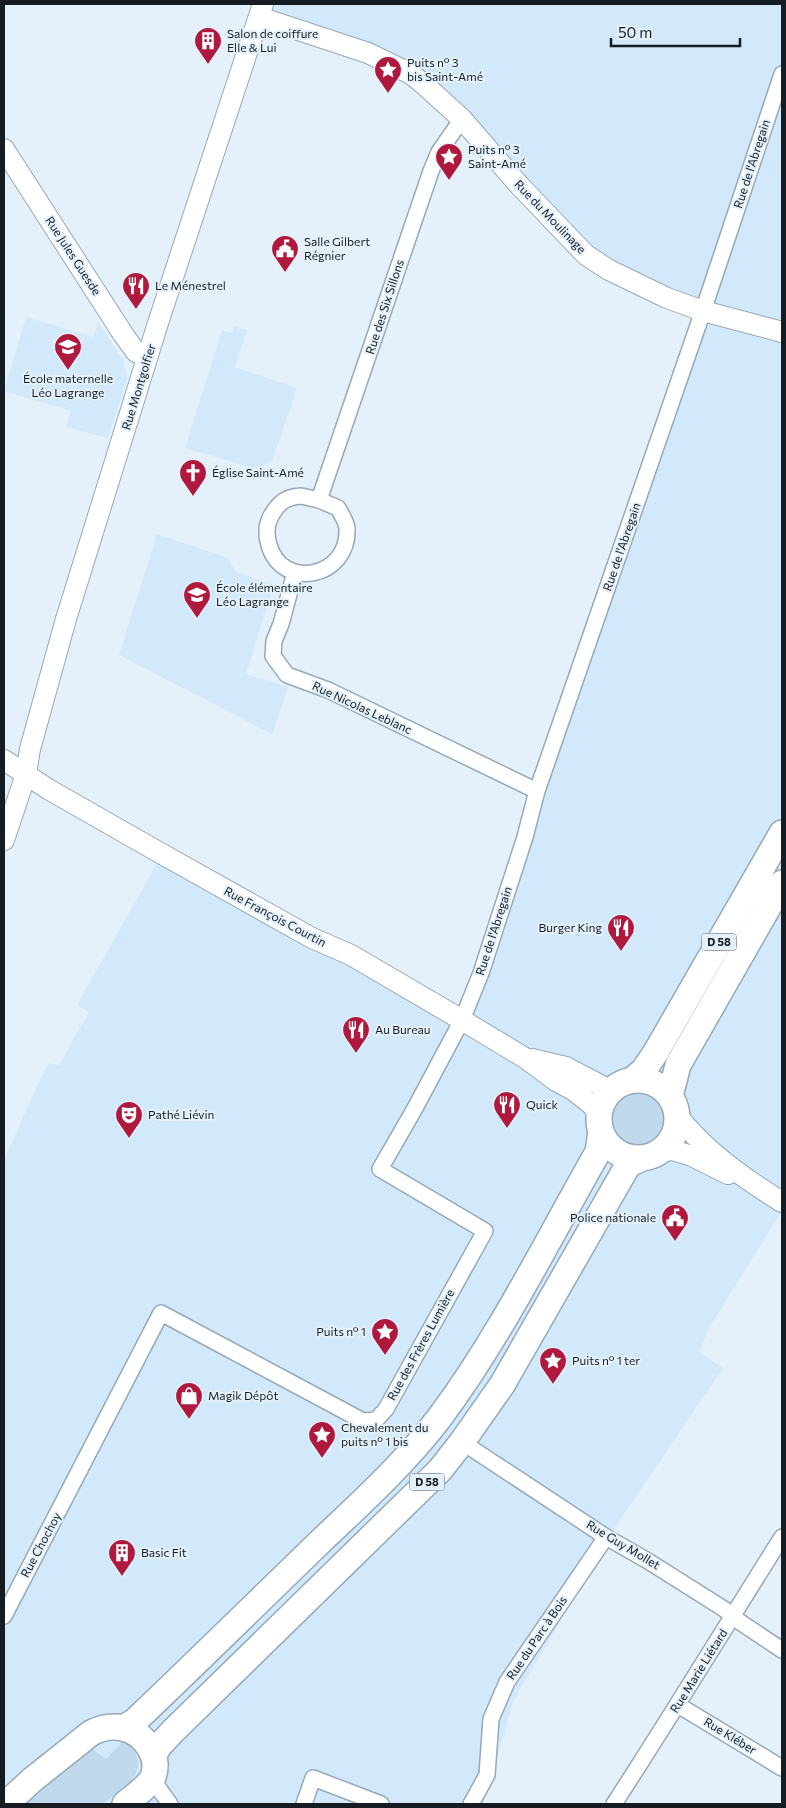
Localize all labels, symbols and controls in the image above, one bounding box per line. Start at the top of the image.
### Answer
scale bar [611,15,740,47]
text: 50 m [618,23,652,41]
building icon: Salon de coiffure Elle & Lui [193,26,223,65]
place label: Salon de coiffure Elle & Lui [227,26,318,54]
place icon: Puits n° 3 bis Saint-Amé [373,55,403,94]
place label: Puits n° 3 bis Saint-Amé [407,55,483,83]
street label: Rue de l'Abregain [730,117,772,210]
place icon: Puits n° 3 Saint-Amé [434,142,464,181]
place label: Puits n° 3 Saint-Amé [468,142,526,170]
street label: Rue du Moulinage [512,177,589,256]
street label: Rue Jules Guesde [42,213,105,298]
public building icon: Salle Gilbert Régnier [270,234,300,273]
place label: Salle Gilbert Régnier [304,234,370,262]
street label: Rue des Six Sillons [362,258,406,356]
restaurant icon: Le Ménestrel [121,271,151,310]
place label: Le Ménestrel [155,278,226,292]
school or university icon: École maternelle Léo Lagrange [53,332,83,371]
street label: Rue Montgolfier [118,342,158,431]
place label: École maternelle Léo Lagrange [23,371,113,399]
church icon: Église Saint-Amé [178,458,208,497]
place label: Église Saint-Amé [212,465,304,479]
street label: Rue de l'Abregain [599,501,643,593]
school or university icon: École élémentaire Léo Lagrange [182,580,212,619]
place label: École élémentaire Léo Lagrange [216,580,312,608]
street label: Rue Nicolas Leblanc [310,678,414,736]
street label: Rue François Courtin [222,883,329,949]
street label: Rue de l'Abregain [472,884,514,977]
restaurant icon: Burger King [606,913,636,952]
place label: Burger King [538,920,602,934]
road number: D 58 [702,934,736,950]
restaurant icon: Au Bureau [341,1015,371,1054]
place label: Au Bureau [375,1022,431,1036]
restaurant icon: Quick [492,1090,522,1129]
place label: Quick [526,1097,559,1111]
theatre icon: Pathé Liévin [114,1100,144,1139]
place label: Pathé Liévin [148,1107,214,1121]
public building icon: Police nationale [660,1203,690,1242]
place label: Police nationale [570,1210,656,1224]
street label: Rue des Frères Lumière [384,1286,457,1403]
place icon: Puits n° 1 [370,1317,400,1356]
place label: Puits n° 1 [316,1324,366,1338]
place icon: Puits n° 1 ter [538,1346,568,1385]
place label: Puits n° 1 ter [572,1353,640,1367]
shop icon: Magik Dépôt [174,1381,204,1420]
place label: Magik Dépôt [208,1388,278,1402]
place icon: Chevalement du puits n° 1 bis [307,1420,337,1459]
place label: Chevalement du puits n° 1 bis [341,1420,429,1448]
road number: D 58 [410,1474,444,1490]
street label: Rue Chochoy [17,1510,63,1579]
street label: Rue Guy Mollet [584,1517,663,1572]
building icon: Basic Fit [107,1538,137,1577]
place label: Basic Fit [141,1545,187,1559]
street label: Rue du Parc à Bois [503,1593,569,1682]
street label: Rue Marie Liétard [667,1626,730,1715]
street label: Rue Kléber [702,1714,760,1756]

